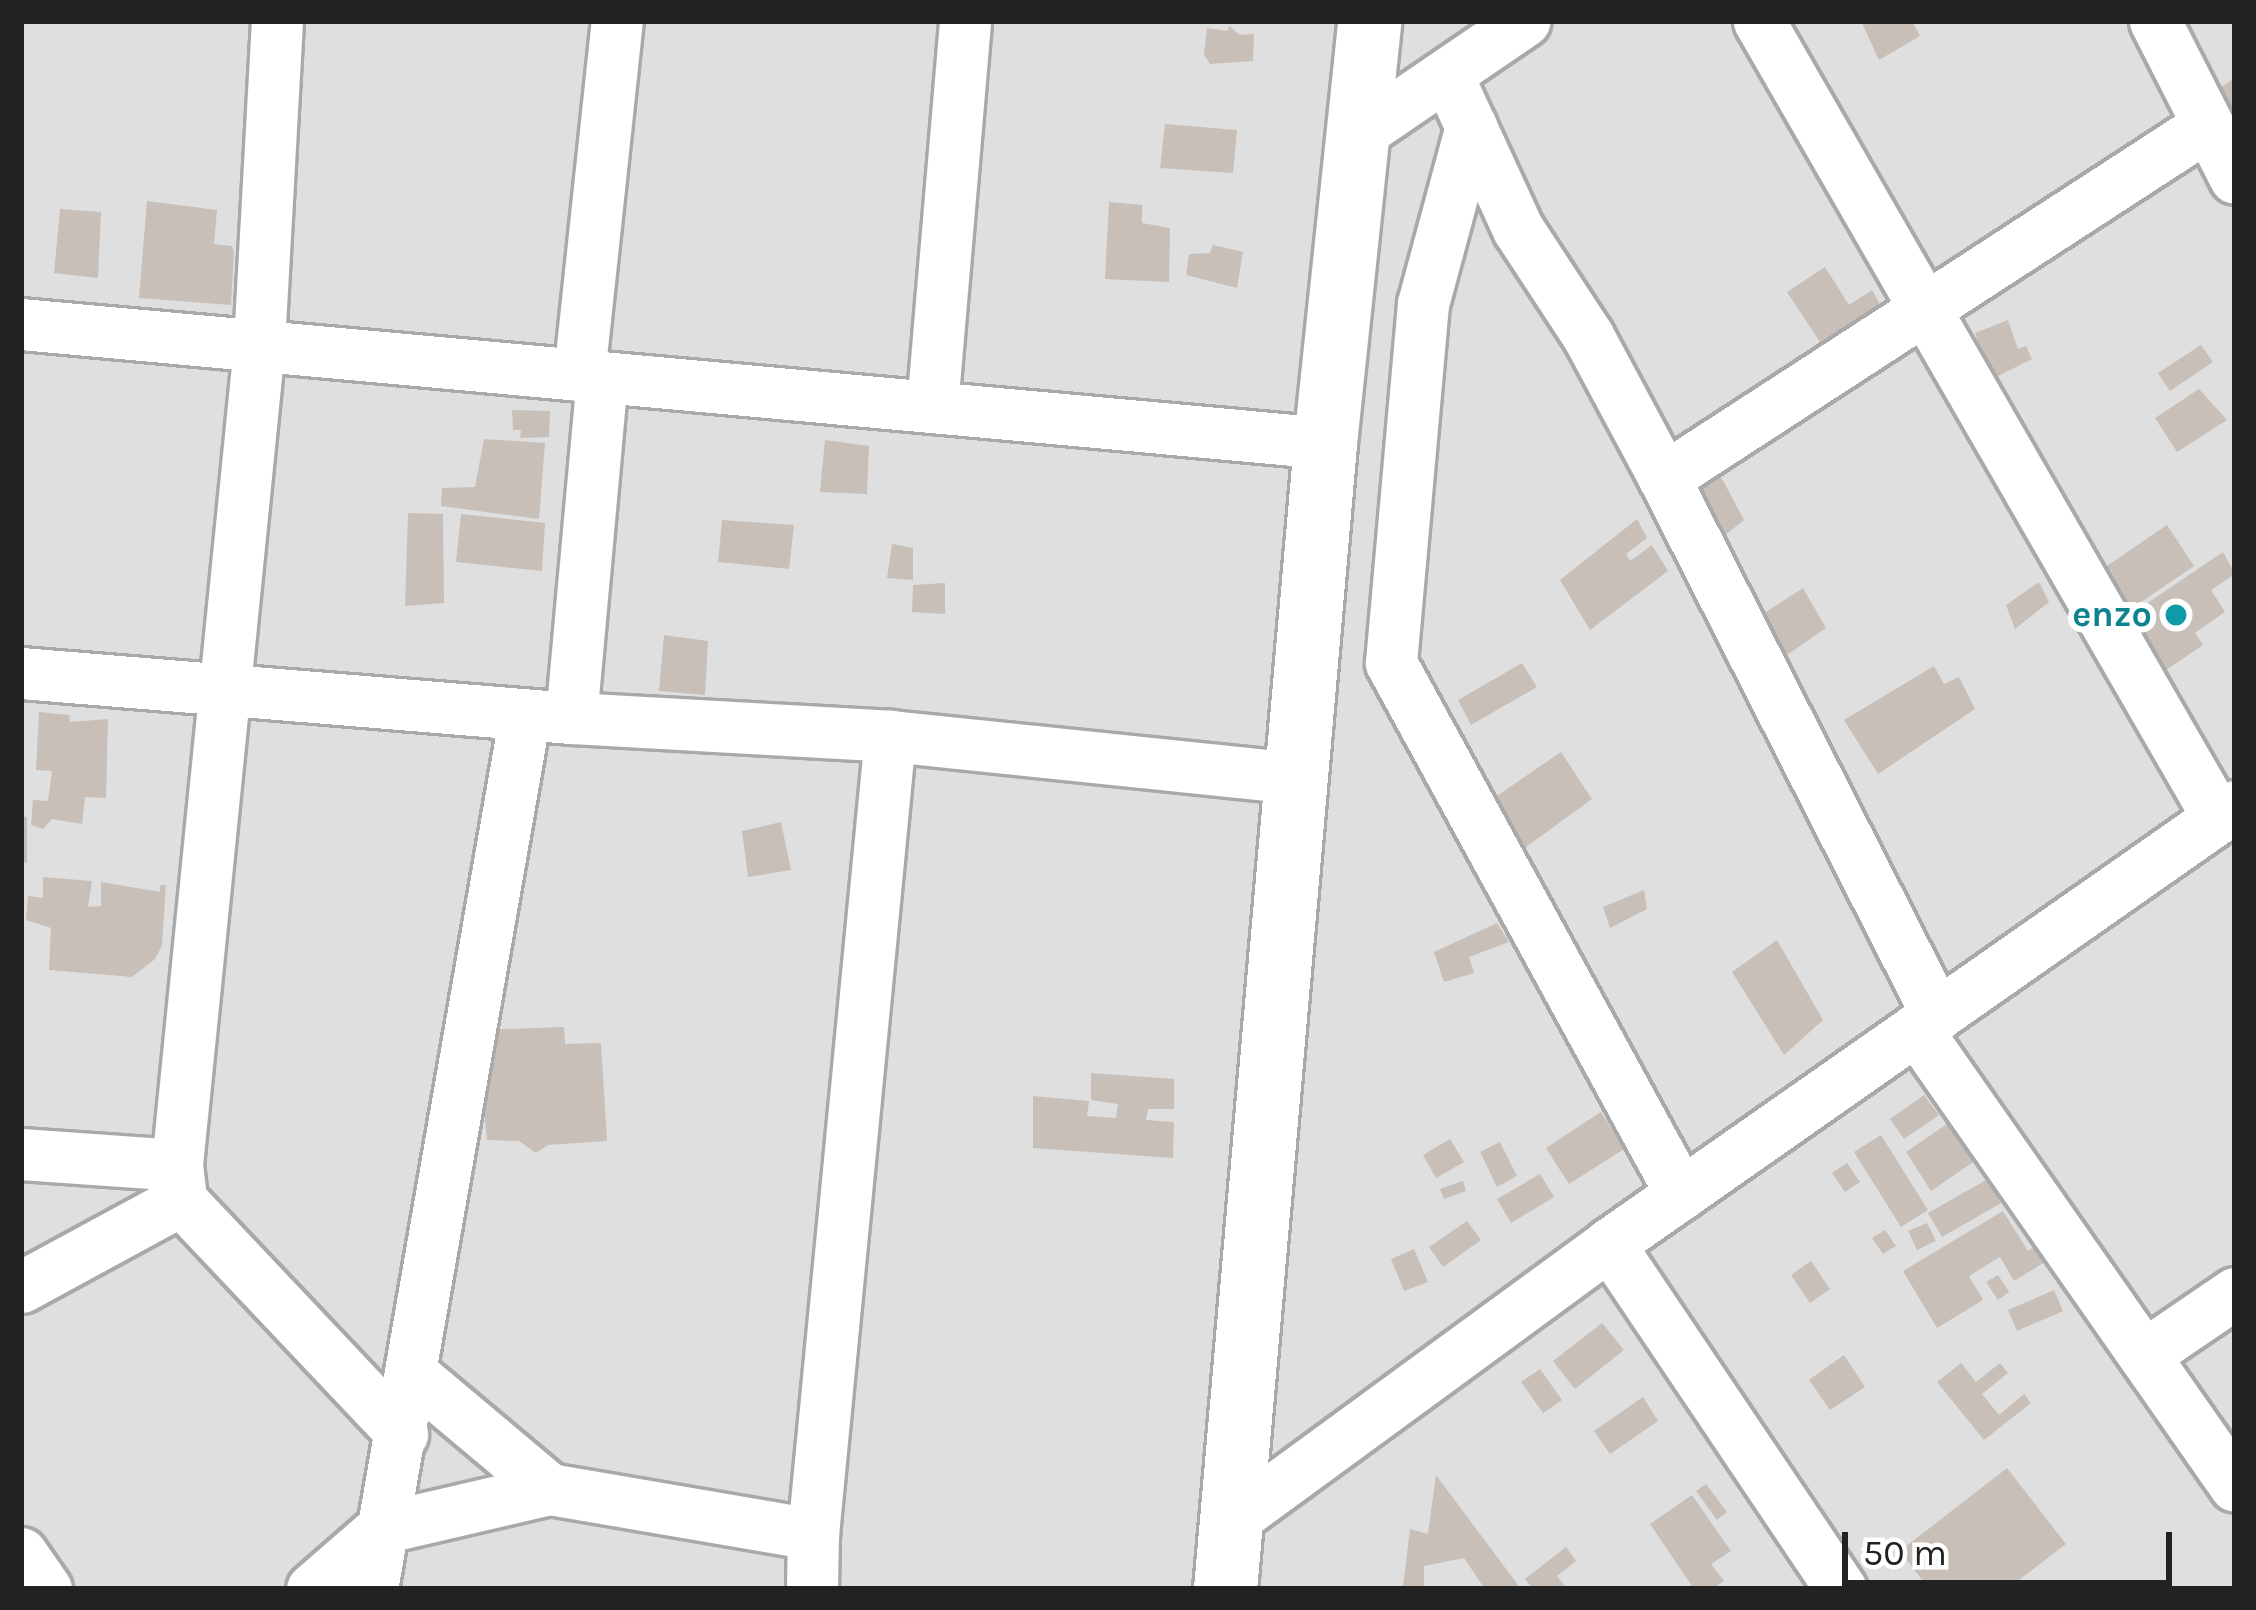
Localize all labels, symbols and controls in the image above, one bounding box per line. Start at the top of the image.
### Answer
place label: enzo [2072,593,2152,637]
marker: enzo [2163,602,2189,628]
scale bar [1848,1508,2178,1582]
text: 50 m [1863,1532,1947,1574]

